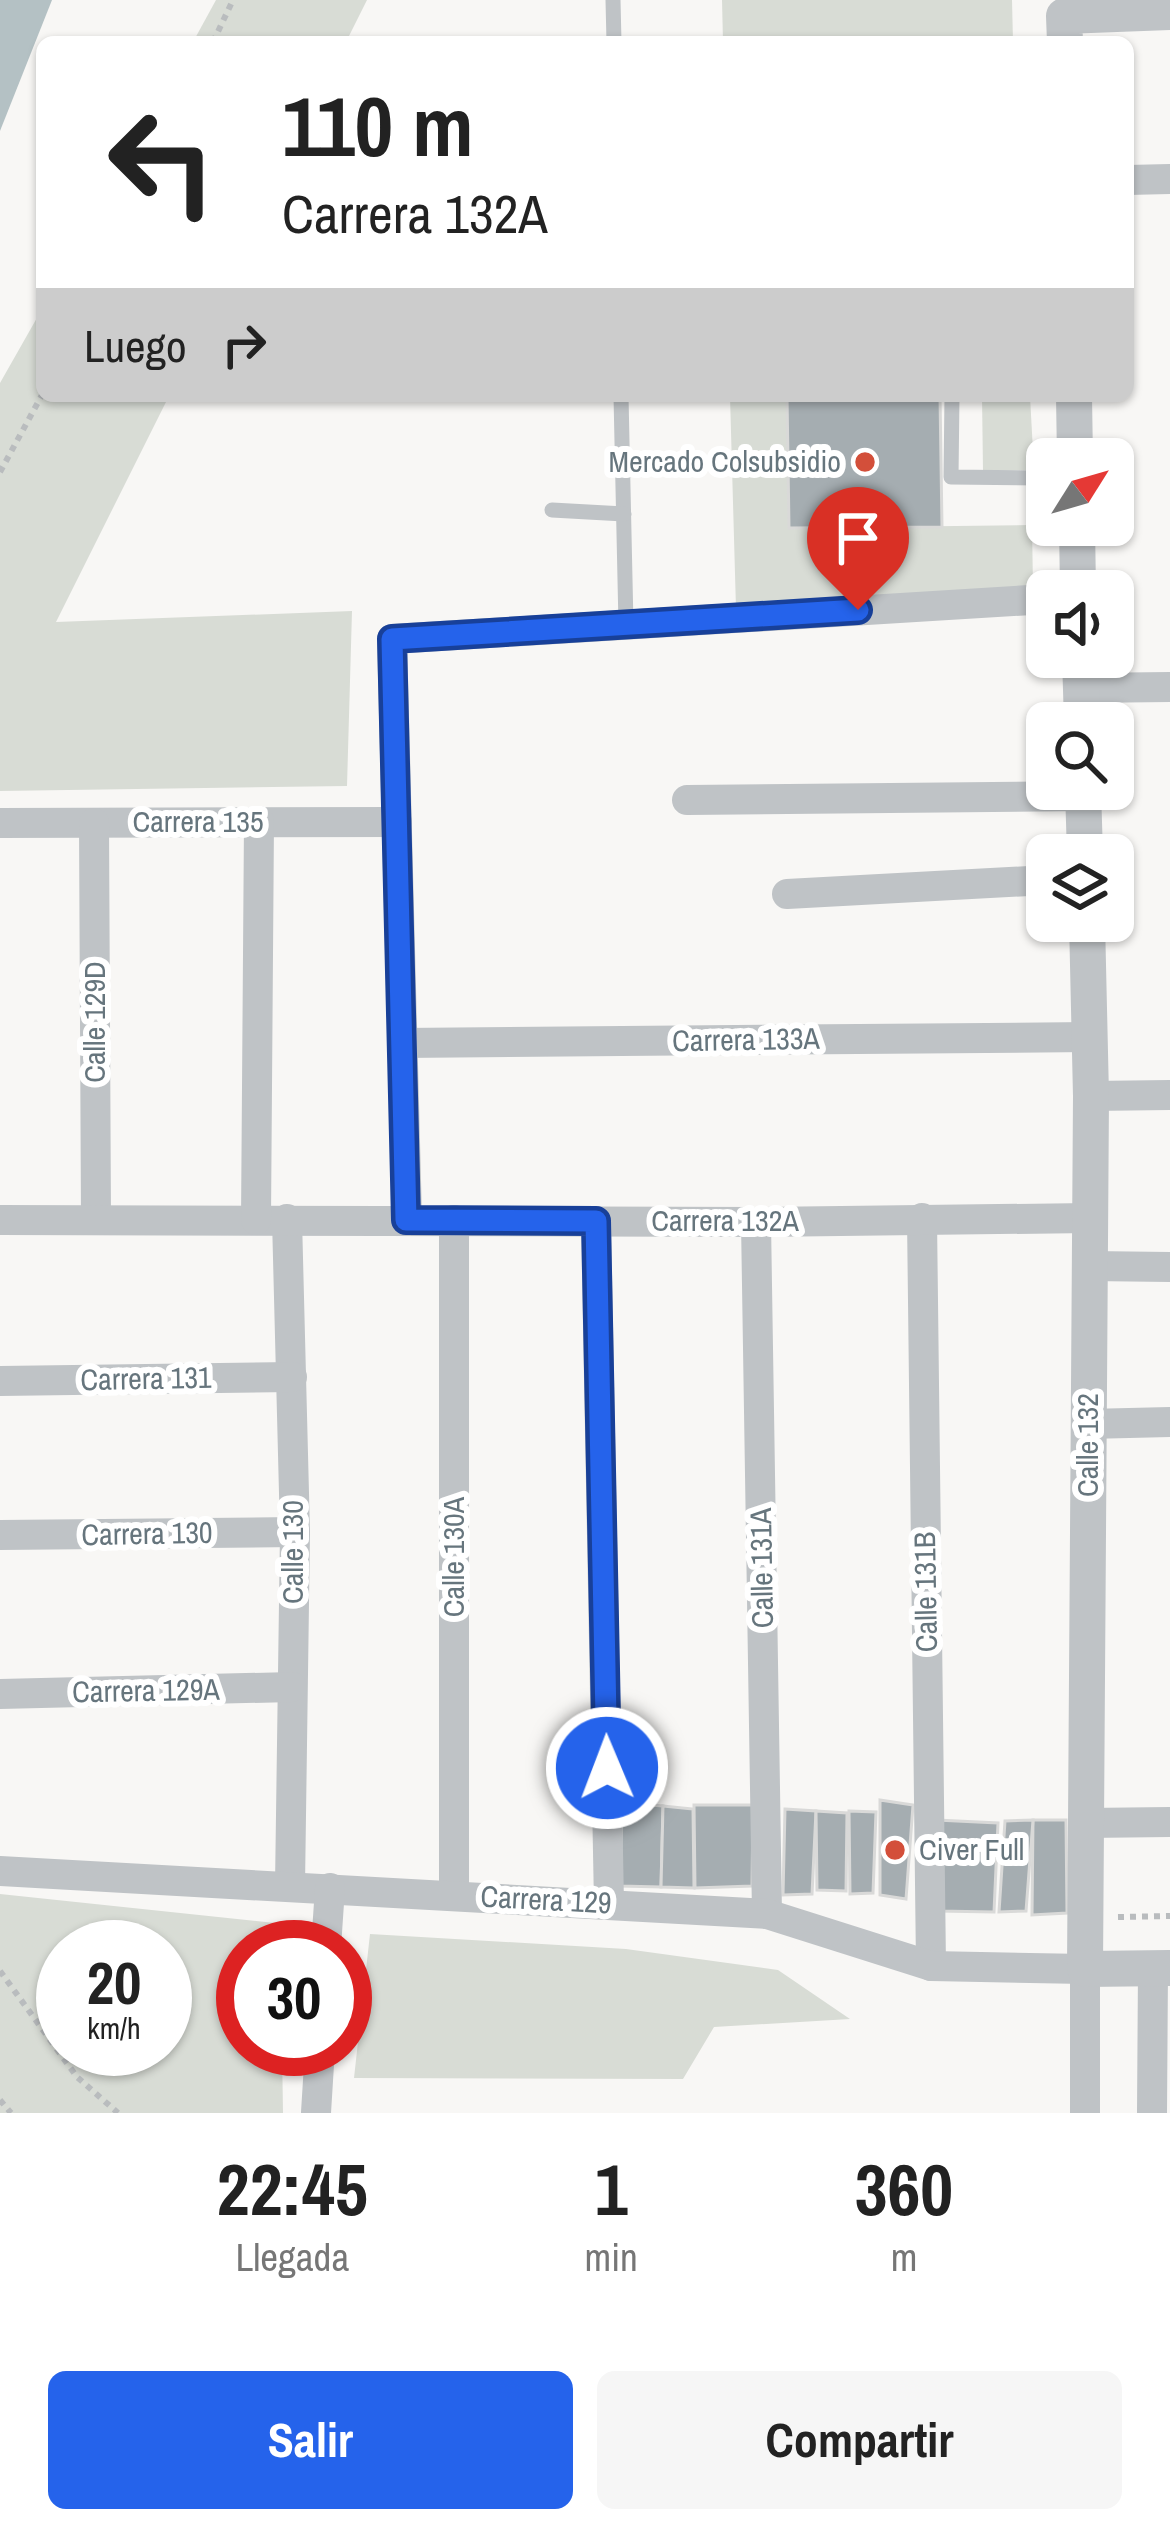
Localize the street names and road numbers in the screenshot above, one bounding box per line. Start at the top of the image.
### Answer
street label: Carrera 135 [132,801,264,841]
street label: Calle 129D [74,961,114,1083]
street label: Carrera 133A [672,1018,821,1060]
street label: Carrera 132A [651,1200,799,1240]
street label: Carrera 131 [80,1357,212,1399]
street label: Calle 132 [1067,1393,1107,1497]
street label: Calle 130A [433,1496,473,1617]
street label: Calle 130 [272,1500,312,1604]
street label: Calle 131A [740,1507,782,1629]
street label: Carrera 130 [81,1512,213,1554]
street label: Calle 131B [904,1532,946,1653]
street label: Carrera 129A [72,1669,221,1711]
street label: Carrera 129 [479,1876,613,1922]

